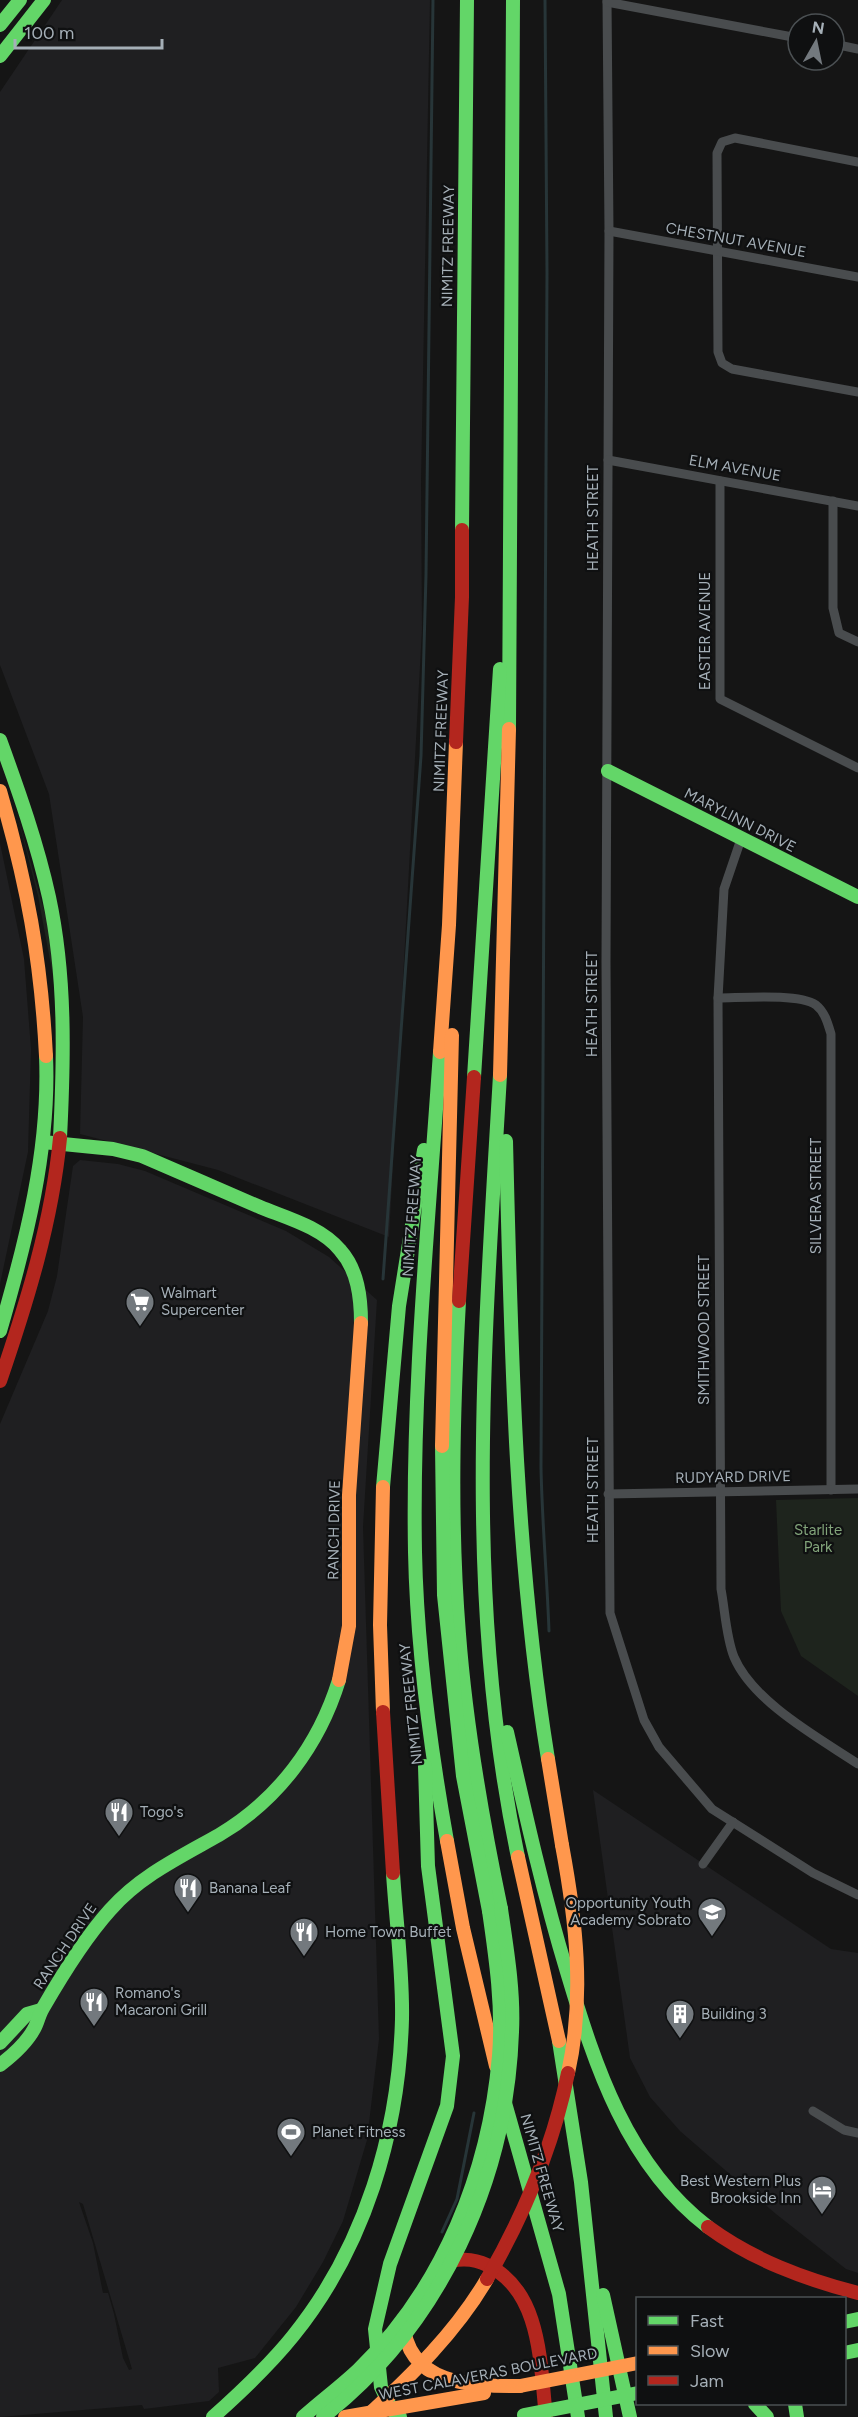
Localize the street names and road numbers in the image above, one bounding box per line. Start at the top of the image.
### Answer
street label: NIMITZ FREEWAY [438,185,458,307]
street label: CHESTNUT AVENUE [664,219,808,261]
street label: ELM AVENUE [688,451,782,485]
street label: HEATH STREET [584,464,602,571]
street label: EASTER AVENUE [696,572,714,690]
street label: NIMITZ FREEWAY [430,670,452,792]
street label: MARYLINN DRIVE [681,784,799,856]
street label: HEATH STREET [583,950,601,1057]
street label: SILVERA STREET [807,1137,825,1254]
street label: NIMITZ FREEWAY [399,1154,425,1278]
street label: SMITHWOOD STREET [695,1254,713,1405]
street label: HEATH STREET [584,1436,602,1543]
street label: RUDYARD DRIVE [675,1467,791,1487]
street label: RANCH DRIVE [324,1480,344,1580]
street label: NIMITZ FREEWAY [396,1642,426,1766]
street label: RANCH DRIVE [30,1900,100,1992]
street label: NIMITZ FREEWAY [516,2112,568,2234]
street label: WEST CALAVERAS BOULEVARD [377,2344,599,2404]

